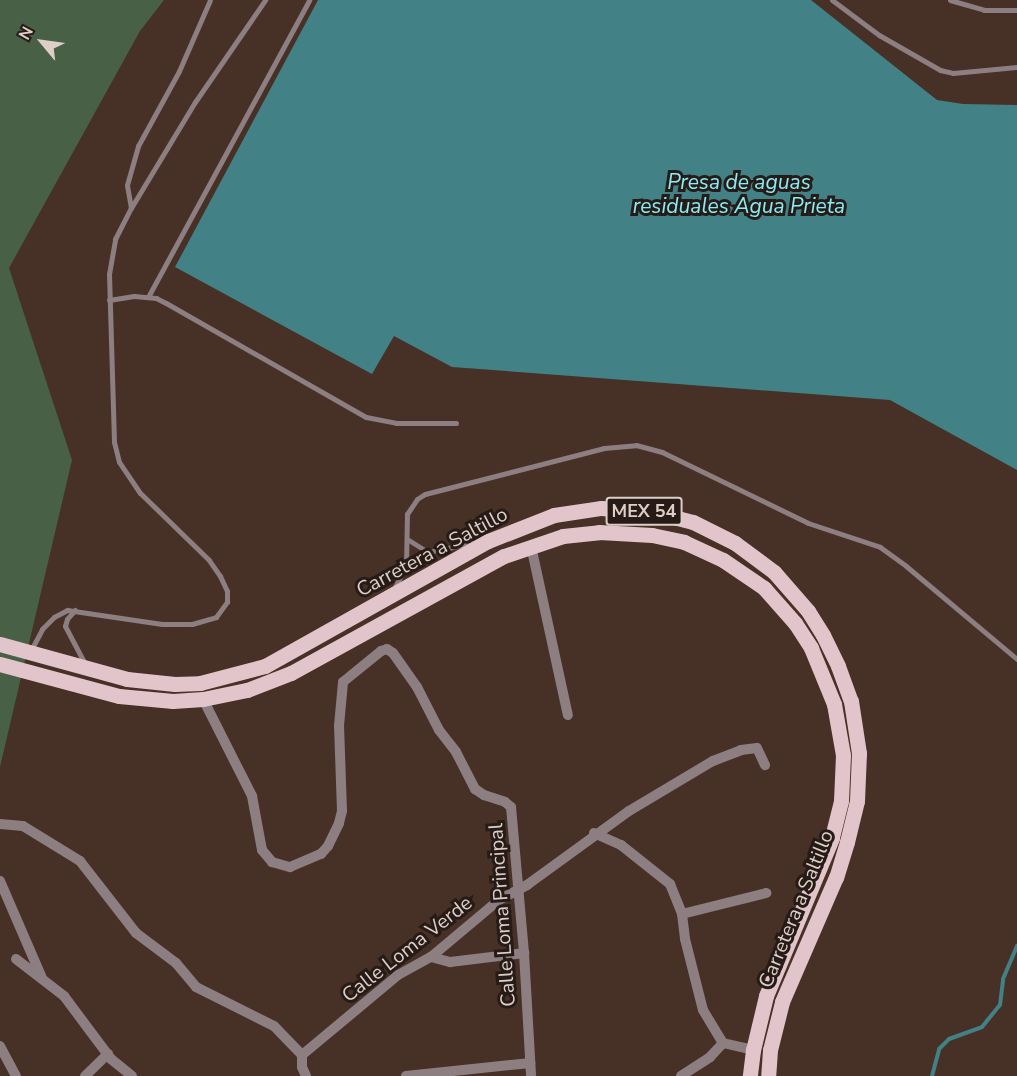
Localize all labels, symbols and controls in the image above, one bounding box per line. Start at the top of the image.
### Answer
north arrow [12,12,72,72]
text: N [14,23,39,44]
water label: Presa de aguas residuales Agua Prieta [633,169,845,219]
road number: MEX 54 [605,496,683,526]
street label: Carretera a Saltillo [352,502,512,602]
street label: Calle Loma Principal [484,823,520,1007]
street label: Carretera a Saltillo [753,827,839,991]
street label: Calle Loma Verde [337,891,477,1007]

